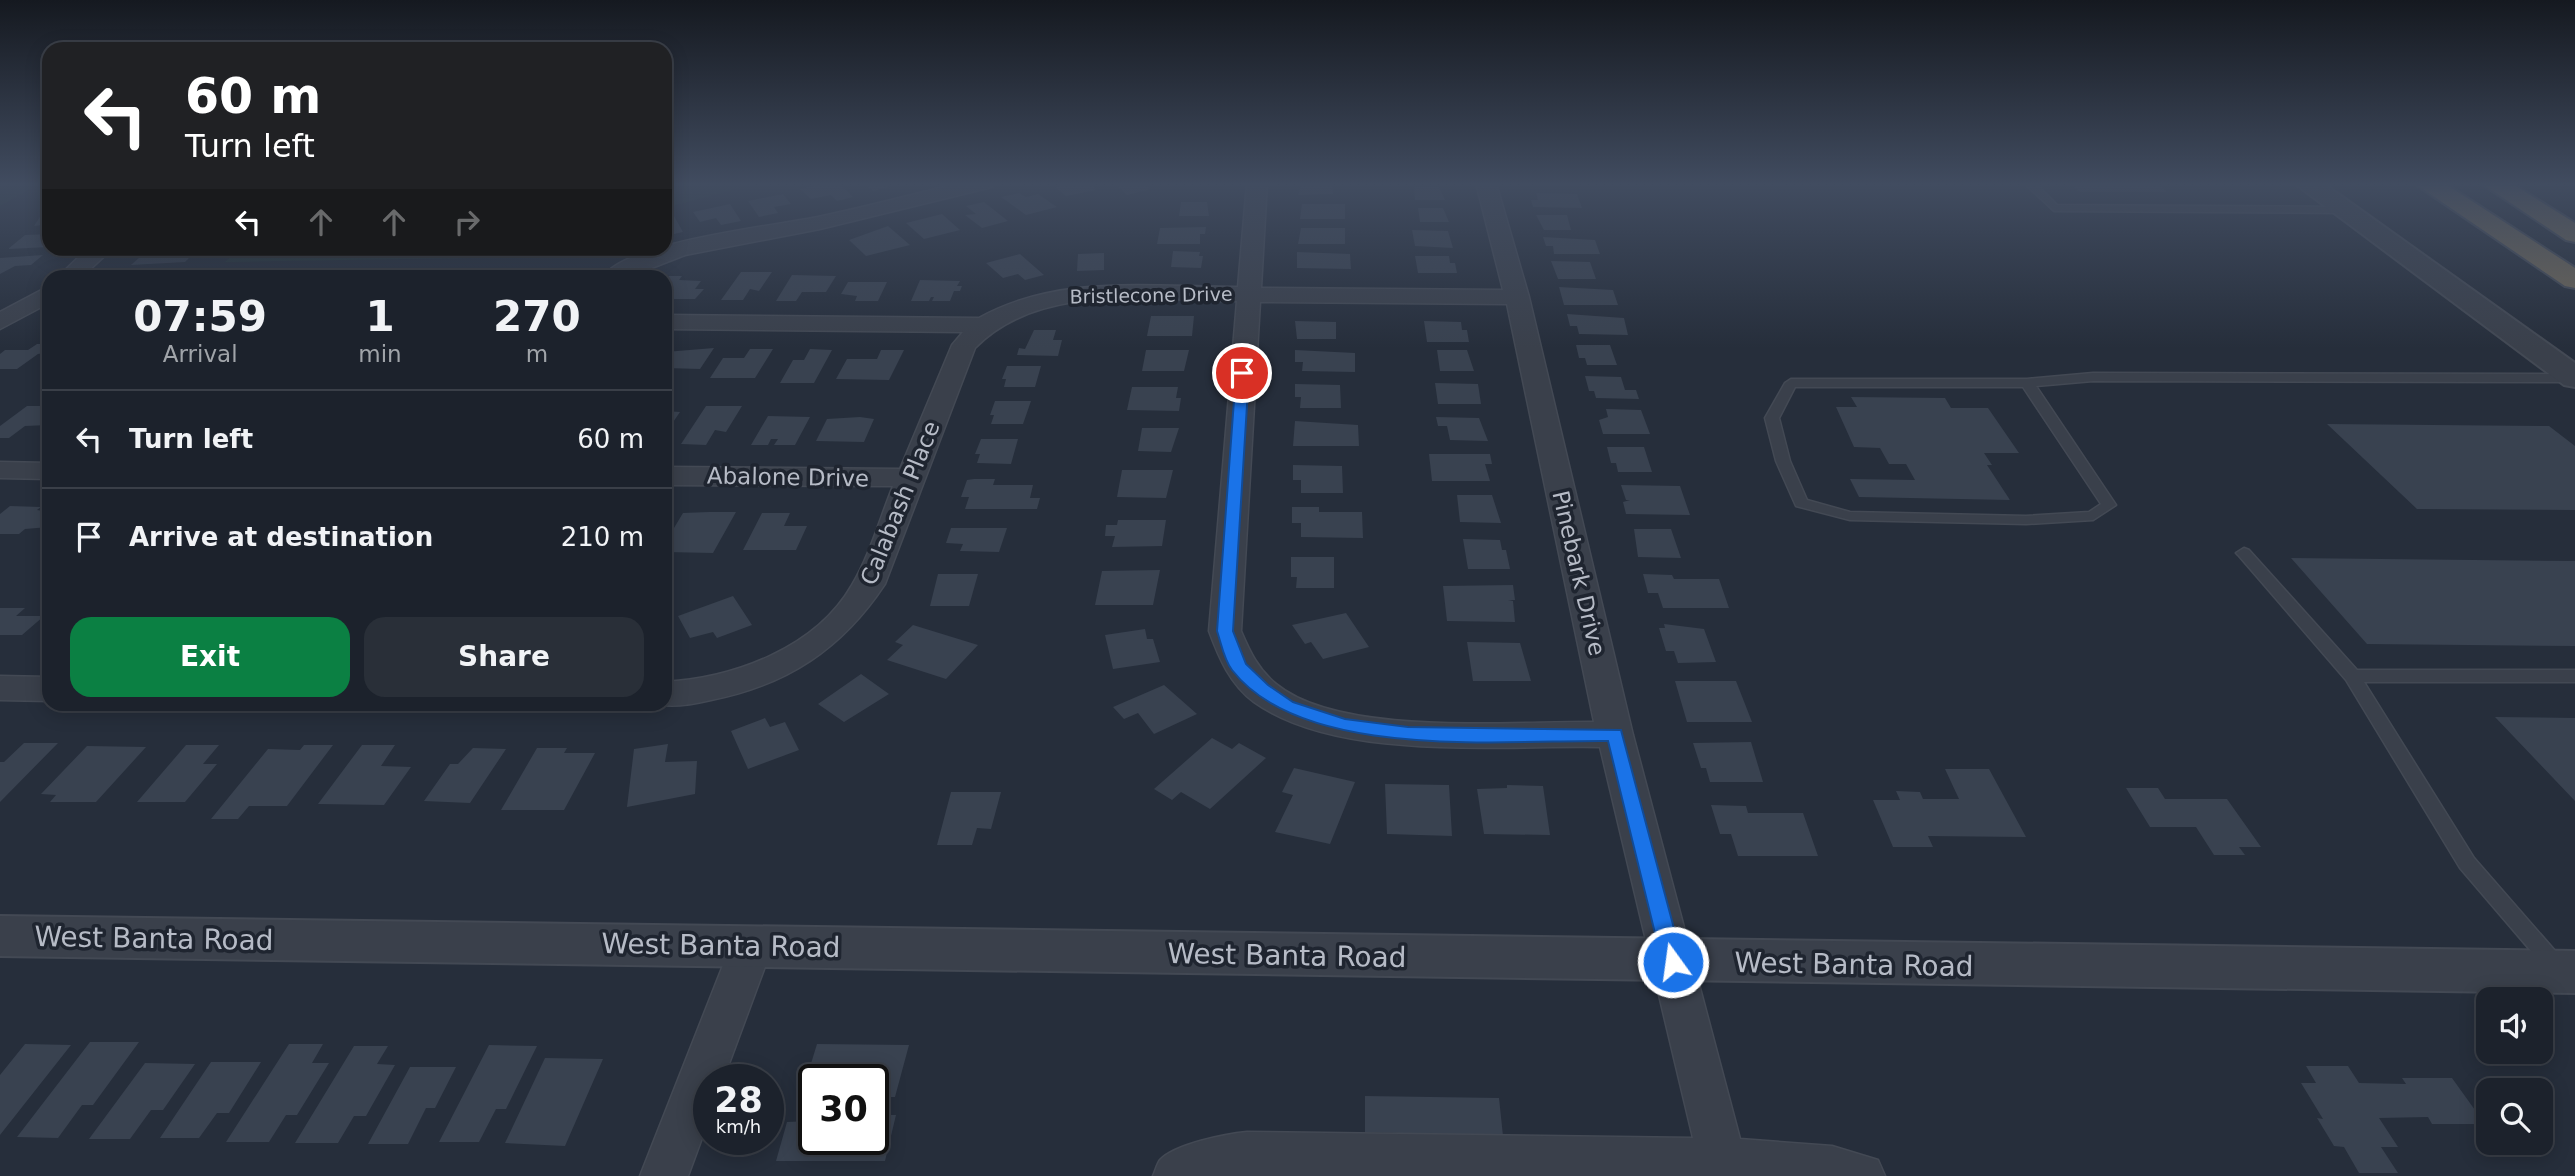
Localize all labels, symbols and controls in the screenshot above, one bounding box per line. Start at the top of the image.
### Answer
text: 60 m [185,68,321,125]
icon: left [70,70,161,161]
text: Turn left [185,127,315,165]
icon: left [229,203,267,241]
icon: ahead [302,203,340,241]
icon: ahead [375,203,413,241]
icon: right [448,203,486,241]
street label: Bristlecone Drive [1069,283,1233,307]
text: 07:59 [133,292,267,341]
text: 1 [365,292,395,341]
text: 270 [493,292,581,341]
text: Arrival [163,341,238,367]
text: min [358,341,402,367]
text: m [526,341,548,367]
pin [1212,343,1272,403]
icon: arrive [1223,354,1261,392]
street label: Calabash Place [855,417,945,589]
icon: left [70,420,108,458]
text: Turn left [129,424,253,454]
text: 60 m [577,424,644,454]
street label: Abalone Drive [707,463,869,491]
street label: Pinebark Drive [1547,488,1611,658]
icon: arrive [70,518,108,556]
text: Arrive at destination [129,522,433,552]
text: 210 m [561,522,644,552]
button: Exit [70,617,350,697]
button: Share [364,617,644,697]
street label: West Banta Road [34,920,274,957]
position arrow [1636,925,1710,999]
street label: West Banta Road [601,927,841,964]
street label: West Banta Road [1167,937,1407,974]
street label: West Banta Road [1734,946,1974,983]
map controls [2476,987,2553,1155]
button: sound [2476,987,2553,1064]
speed limit sign: 30 [798,1064,889,1155]
button: search [2476,1078,2553,1155]
text: 28 [714,1080,763,1120]
text: km/h [716,1116,761,1137]

